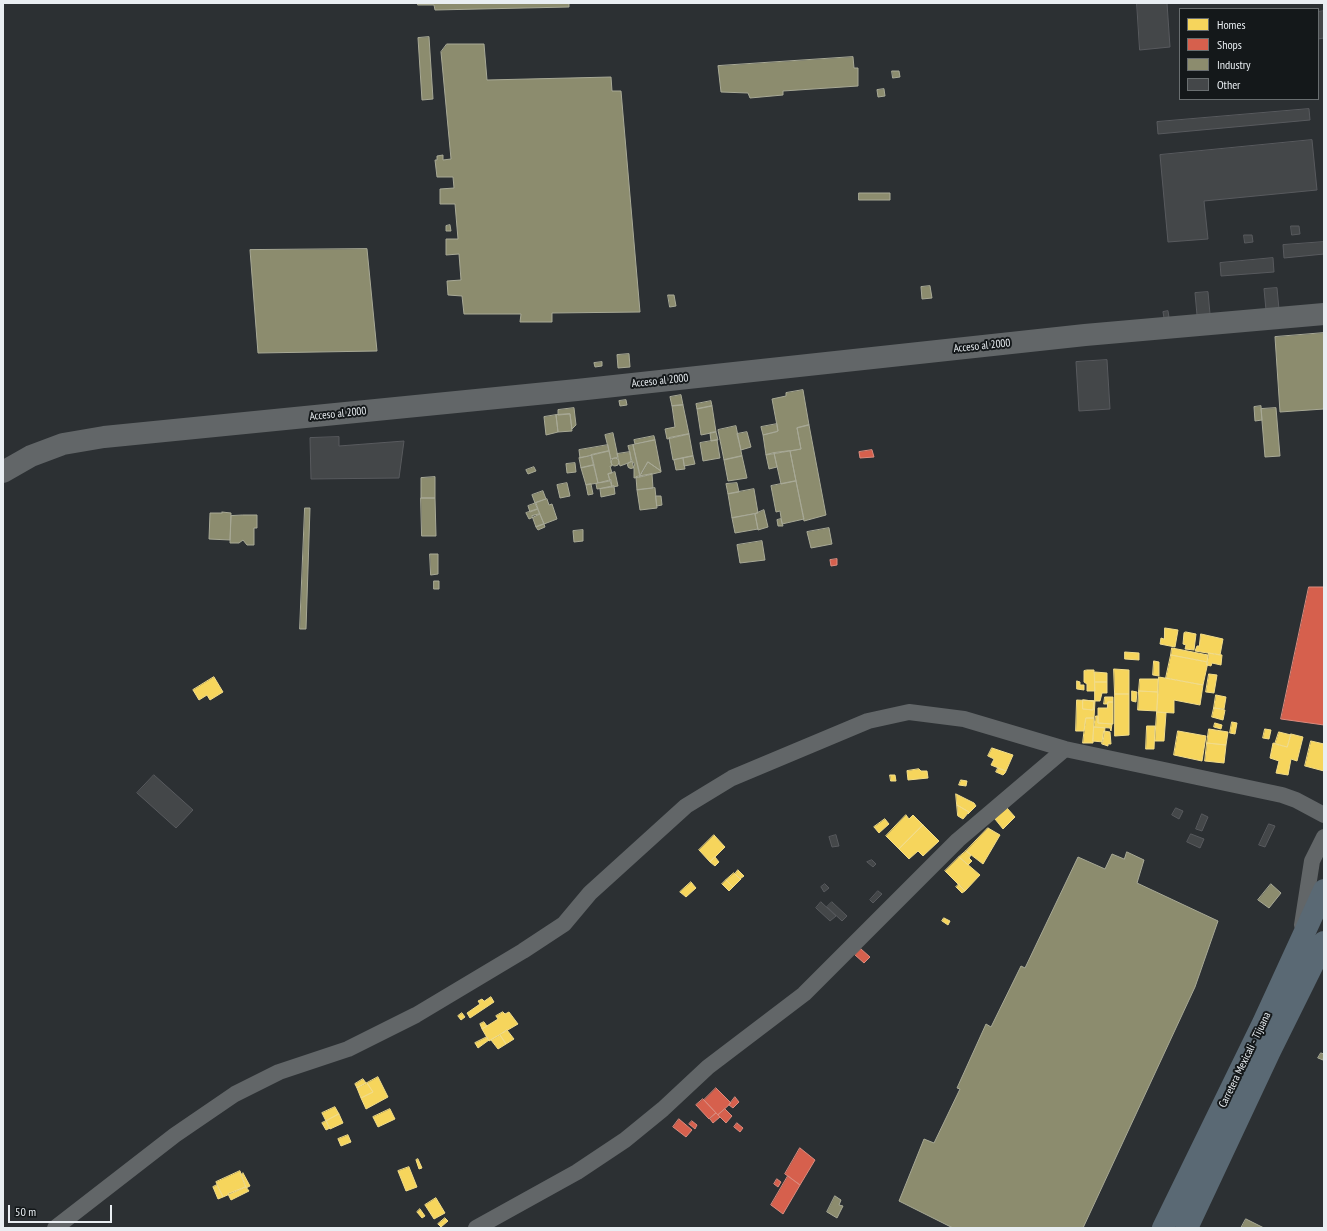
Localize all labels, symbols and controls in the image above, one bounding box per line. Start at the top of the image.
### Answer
legend [1179,8,1319,100]
text: Homes [1217,17,1245,32]
text: Shops [1217,37,1242,52]
text: Industry [1217,57,1251,72]
text: Other [1217,77,1240,92]
street label: Acceso al 2000 [953,336,1011,356]
street label: Acceso al 2000 [631,371,689,391]
street label: Acceso al 2000 [309,404,367,424]
street label: Carretera Mexicali - Tijuana [1216,1010,1274,1110]
scale bar [10,1197,114,1223]
text: 50 m [15,1204,36,1219]

